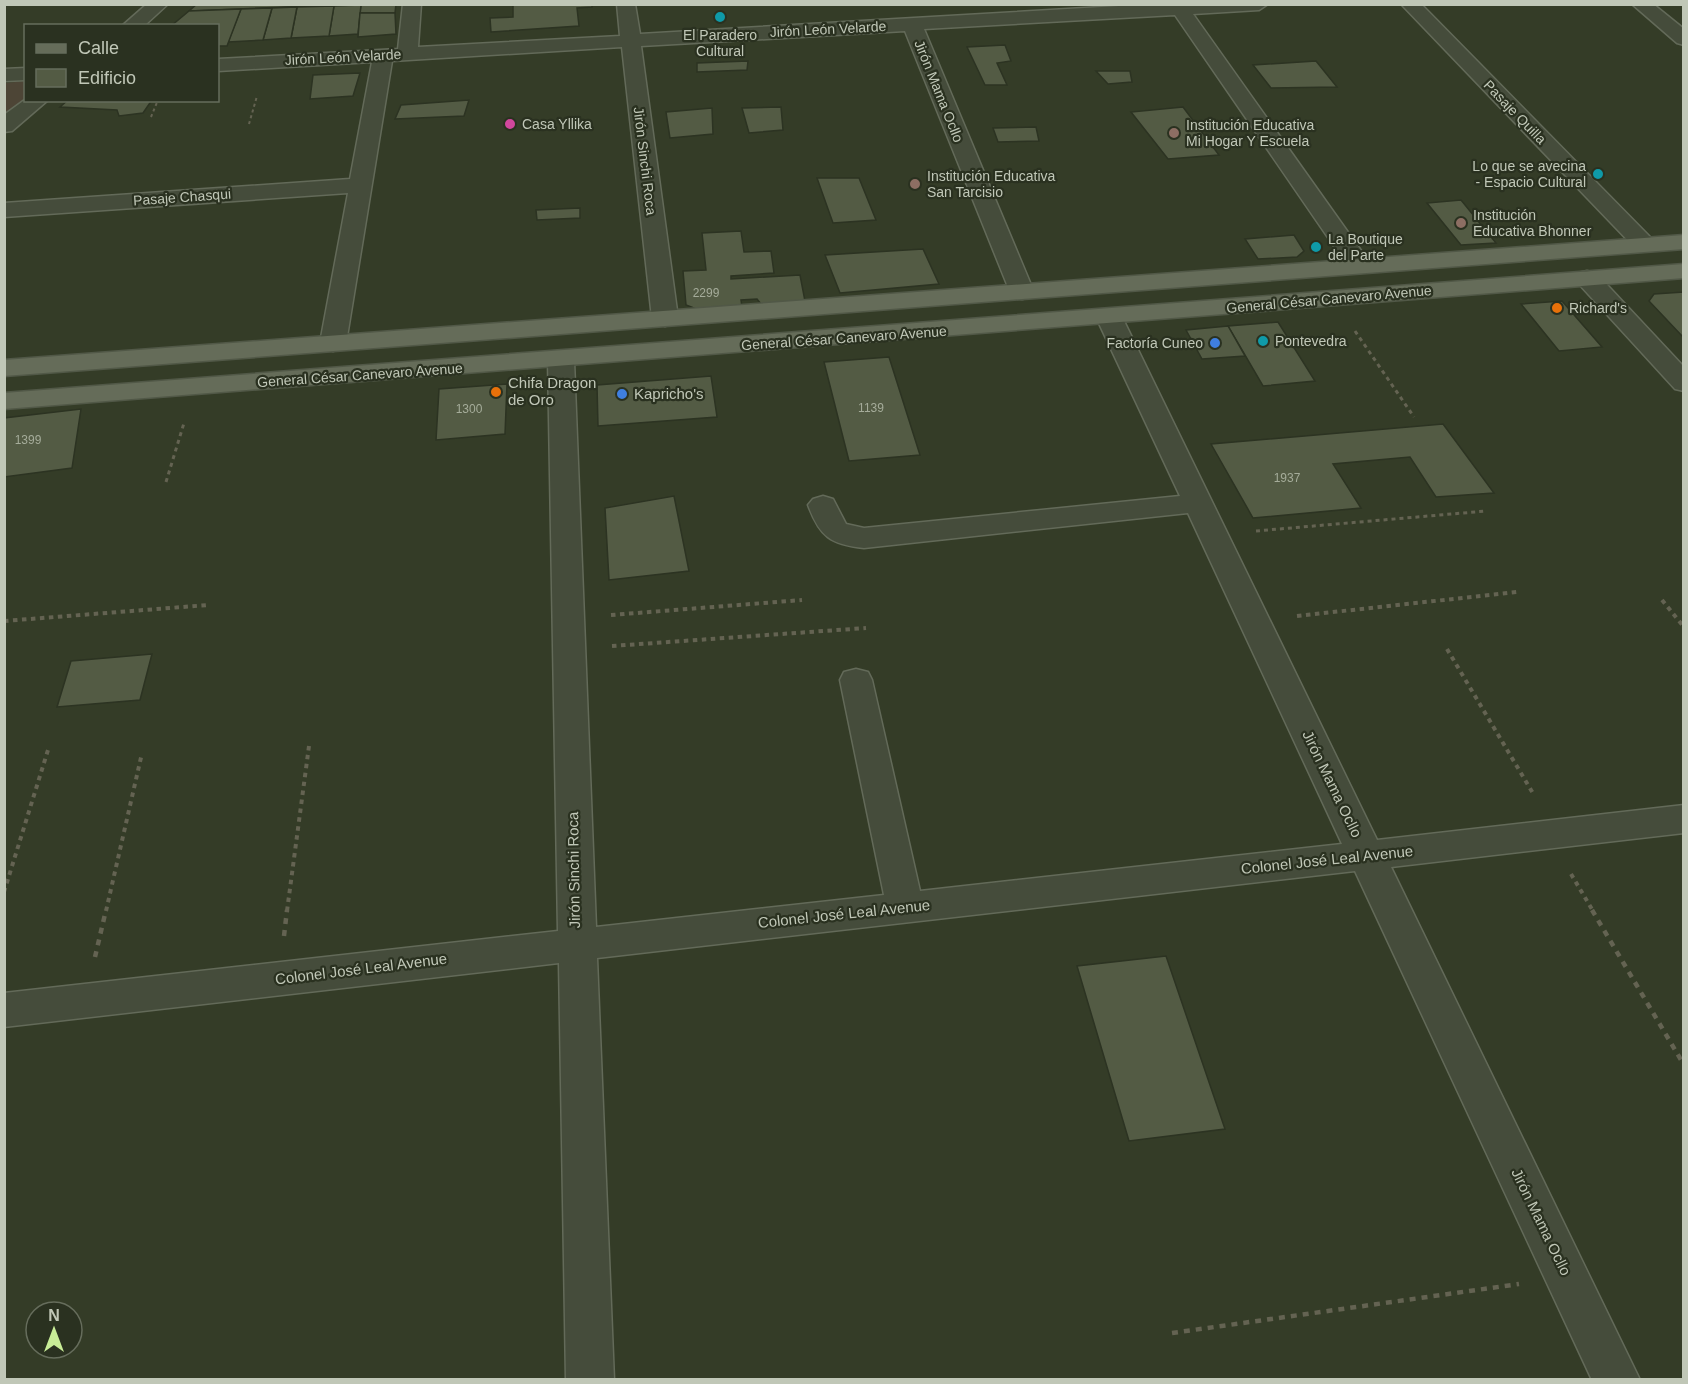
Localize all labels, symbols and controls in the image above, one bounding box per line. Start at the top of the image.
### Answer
marker: El Paradero Cultural [713,10,727,24]
street label: Jirón León Velarde [769,18,887,40]
legend [24,24,219,102]
place label: El Paradero Cultural [683,27,757,59]
text: Calle [78,38,119,58]
street label: Jirón Mama Ocllo [911,38,967,145]
street label: Jirón León Velarde [284,46,402,68]
text: Edificio [78,68,136,88]
street label: Pasaje Quilla [1481,77,1550,147]
street label: Jirón Sinchi Roca [630,106,660,216]
place label: Casa Yllika [522,116,592,132]
marker: Casa Yllika [503,117,517,131]
place label: Institución Educativa Mi Hogar Y Escuela [1186,117,1315,149]
marker: Institución Educativa Mi Hogar Y Escuela [1167,126,1181,140]
place label: Lo que se avecina - Espacio Cultural [1472,158,1586,190]
marker: Lo que se avecina - Espacio Cultural [1591,167,1605,181]
place label: Institución Educativa San Tarcisio [927,168,1056,200]
marker: Institución Educativa San Tarcisio [908,177,922,191]
street label: Pasaje Chasqui [133,186,231,208]
place label: Institución Educativa Bhonner [1473,207,1592,239]
marker: Institución Educativa Bhonner [1454,216,1468,230]
place label: La Boutique del Parte [1328,231,1403,263]
marker: La Boutique del Parte [1309,240,1323,254]
street label: General César Canevaro Avenue [1226,282,1433,316]
house number: 2299 [693,286,720,300]
place label: Richard's [1569,300,1627,316]
marker: Richard's [1550,301,1564,315]
street label: General César Canevaro Avenue [741,323,948,353]
place label: Pontevedra [1275,333,1347,349]
marker: Pontevedra [1256,334,1270,348]
place label: Factoría Cuneo [1107,335,1203,351]
marker: Factoría Cuneo [1208,336,1222,350]
street label: General César Canevaro Avenue [257,360,464,390]
place label: Chifa Dragon de Oro [508,374,596,408]
marker: Chifa Dragon de Oro [489,385,503,399]
place label: Kapricho's [634,385,704,402]
marker: Kapricho's [615,387,629,401]
house number: 1139 [858,401,884,415]
house number: 1300 [456,402,483,416]
house number: 1399 [15,433,42,447]
house number: 1937 [1274,471,1301,485]
street label: Jirón Mama Ocllo [1299,728,1366,840]
street label: Jirón Sinchi Roca [564,811,583,929]
street label: Colonel José Leal Avenue [1240,842,1414,877]
street label: Colonel José Leal Avenue [757,896,931,931]
street label: Colonel José Leal Avenue [274,950,448,987]
street label: Jirón Mama Ocllo [1508,1166,1575,1278]
north arrow [24,1300,84,1360]
text: N [48,1307,60,1324]

